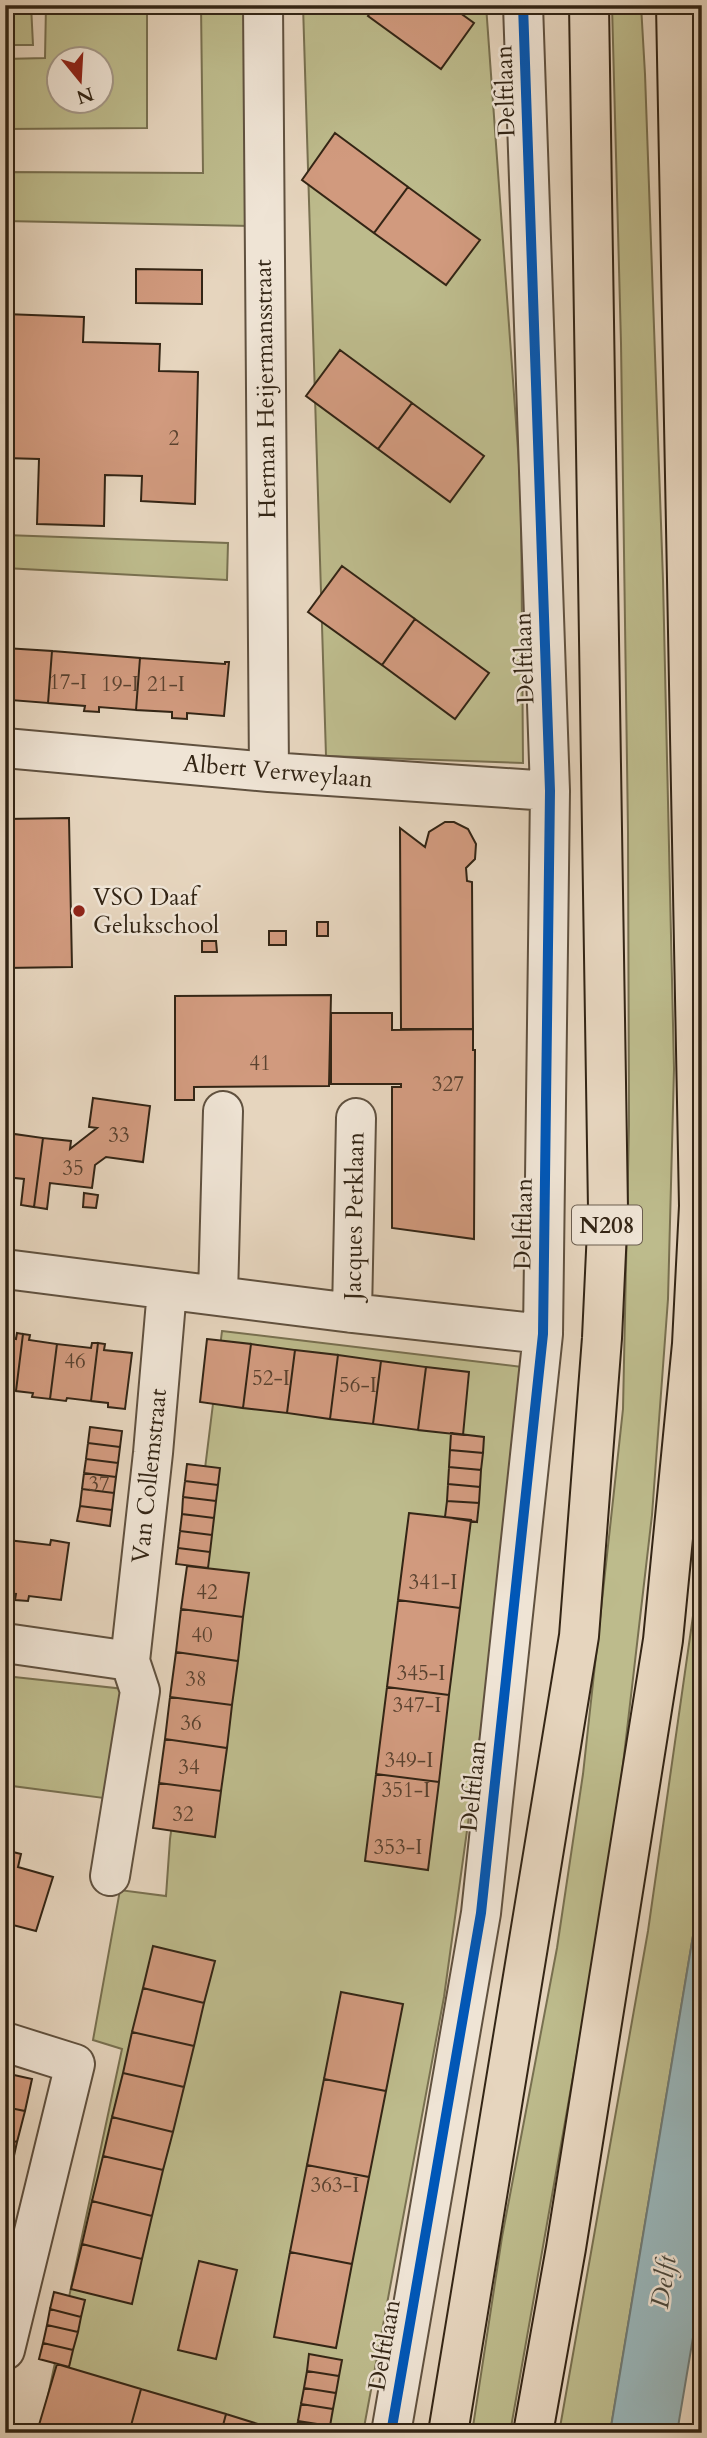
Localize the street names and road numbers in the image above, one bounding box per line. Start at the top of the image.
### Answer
street label: Delftlaan [487,44,524,137]
street label: Herman Heijermansstraat [247,259,284,519]
street label: Delftlaan [506,611,543,704]
street label: Albert Verweylaan [182,747,375,796]
street label: Jacques Perklaan [336,1131,372,1303]
street label: Delftlaan [506,1177,541,1270]
road number: N208 [572,1206,642,1244]
street label: Van Collemstraat [124,1387,175,1565]
street label: Delftlaan [452,1738,495,1833]
street label: Delftlaan [360,2297,409,2393]

